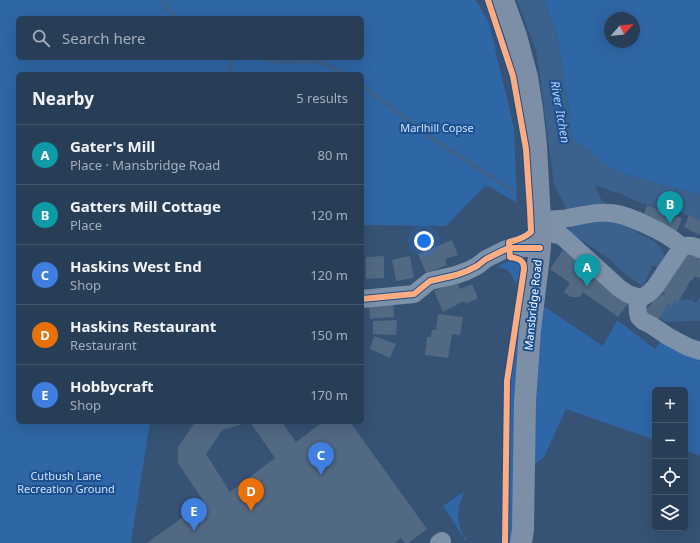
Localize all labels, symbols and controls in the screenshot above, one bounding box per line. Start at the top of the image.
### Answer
north arrow [604,12,640,48]
search box [16,16,364,60]
icon: search [30,27,52,49]
text: Search here [62,28,145,48]
water label: River Itchen [547,80,574,144]
text: Nearby [32,87,94,110]
text: 5 results [296,89,348,107]
park label: Marlhill Copse [400,120,474,135]
text: Gater's Mill [70,136,155,156]
text: A [41,146,50,164]
text: 80 m [318,146,348,164]
text: Place · Mansbridge Road [70,156,220,174]
pin: B [657,191,683,224]
text: Gatters Mill Cottage [70,196,221,216]
text: B [41,206,49,224]
text: 120 m [310,206,348,224]
text: Place [70,216,102,234]
your location [414,231,434,251]
pin: A [574,254,600,287]
text: Haskins West End [70,256,202,276]
street label: Mansbridge Road [520,259,545,351]
text: C [41,266,49,284]
text: 120 m [310,266,348,284]
text: Shop [70,276,101,294]
text: Haskins Restaurant [70,316,216,336]
text: D [40,326,50,344]
text: 150 m [310,326,348,344]
text: Restaurant [70,336,137,354]
text: Hobbycraft [70,376,154,396]
text: E [41,386,49,404]
text: 170 m [310,386,348,404]
map controls [652,387,688,531]
button: + [652,387,688,423]
text: Shop [70,396,101,414]
button: − [652,423,688,459]
pin: C [308,442,334,475]
button: locate [652,459,688,495]
park label: Cutbush Lane Recreation Ground [17,468,115,496]
pin: D [238,478,264,511]
button: layers [652,495,688,531]
pin: E [181,498,207,531]

